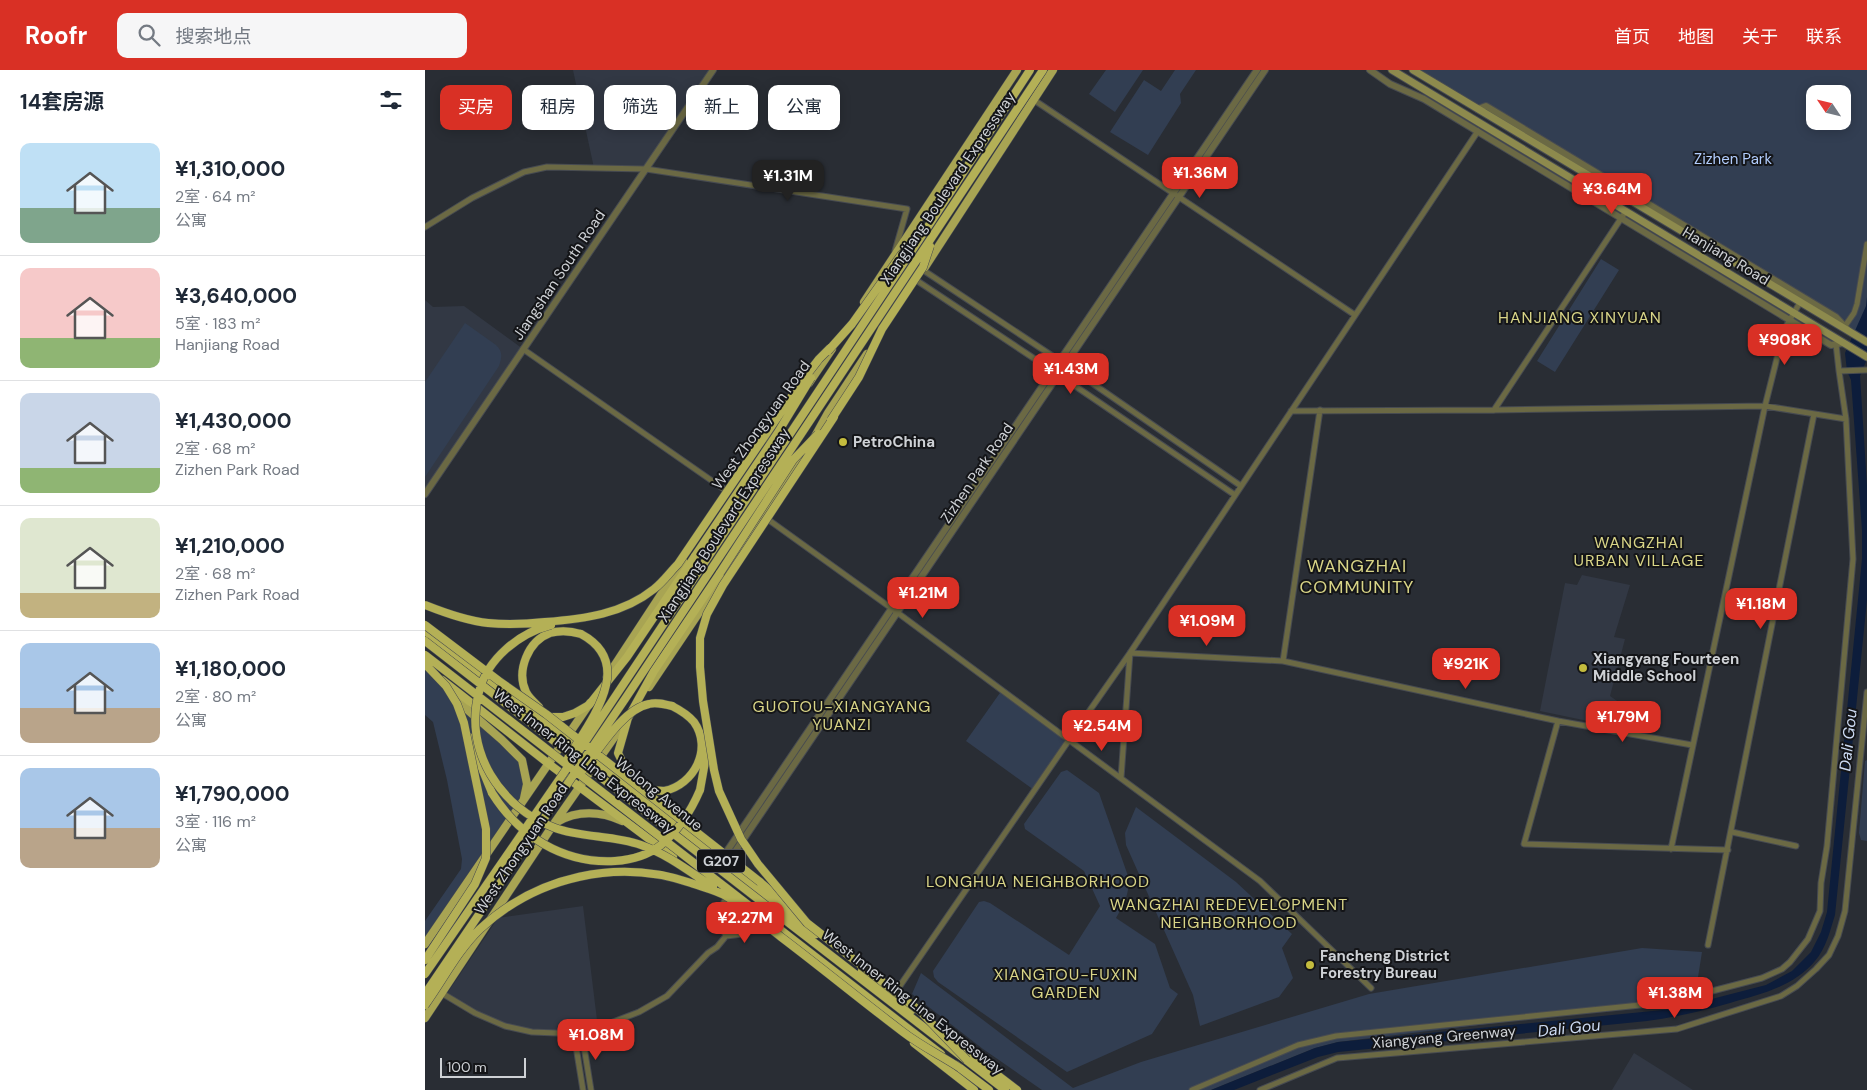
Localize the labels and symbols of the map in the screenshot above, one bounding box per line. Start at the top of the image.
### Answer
north arrow [1806,85,1851,130]
street label: Xiangjiang Boulevard Expressway [876,87,1020,288]
park label: Zizhen Park [1694,149,1772,169]
pin: ¥1.36M [1159,156,1241,199]
pin: ¥1.31M [747,160,829,202]
pin: ¥3.64M [1571,172,1653,215]
street label: Jiangshan South Road [508,206,610,344]
street label: Hanjiang Road [1679,222,1773,290]
district label: HANJIANG XINYUAN [1498,307,1662,328]
pin: ¥908K [1750,324,1820,366]
pin: ¥1.43M [1030,352,1112,395]
street label: West Zhongyuan Road [707,357,815,493]
street label: Zizhen Park Road [936,419,1018,527]
street label: Xiangjiang Boulevard Expressway [653,423,795,626]
place label: PetroChina [853,432,935,452]
marker: PetroChina [837,436,849,448]
district label: WANGZHAI URBAN VILLAGE [1574,532,1704,571]
district label: WANGZHAI COMMUNITY [1299,554,1415,599]
pin: ¥1.21M [882,576,964,619]
pin: ¥1.18M [1720,588,1802,630]
pin: ¥1.09M [1166,604,1248,647]
pin: ¥921K [1431,648,1501,690]
place label: Xiangyang Fourteen Middle School [1593,649,1739,686]
marker: Xiangyang Fourteen Middle School [1577,662,1589,674]
street label: West Inner Ring Line Expressway [489,684,680,839]
district label: GUOTOU-XIANGYANG YUANZI [753,696,931,735]
pin: ¥1.79M [1582,700,1664,743]
water label: Dali Gou [1834,708,1862,772]
pin: ¥2.54M [1061,710,1143,752]
street label: Wolong Avenue [611,753,707,835]
street label: West Zhongyuan Road [469,779,573,919]
road number: G207 [697,849,745,872]
district label: LONGHUA NEIGHBORHOOD [926,871,1150,892]
district label: WANGZHAI REDEVELOPMENT NEIGHBORHOOD [1110,894,1348,933]
pin: ¥2.27M [704,902,786,944]
street label: West Inner Ring Line Expressway [818,925,1009,1080]
place label: Fancheng District Forestry Bureau [1320,946,1450,983]
marker: Fancheng District Forestry Bureau [1304,959,1316,971]
district label: XIANGTOU-FUXIN GARDEN [994,964,1138,1003]
pin: ¥1.38M [1634,976,1716,1019]
water label: Dali Gou [1537,1014,1601,1042]
pin: ¥1.08M [555,1018,637,1061]
street label: Xiangyang Greenway [1371,1021,1518,1053]
scale bar [440,1055,526,1078]

